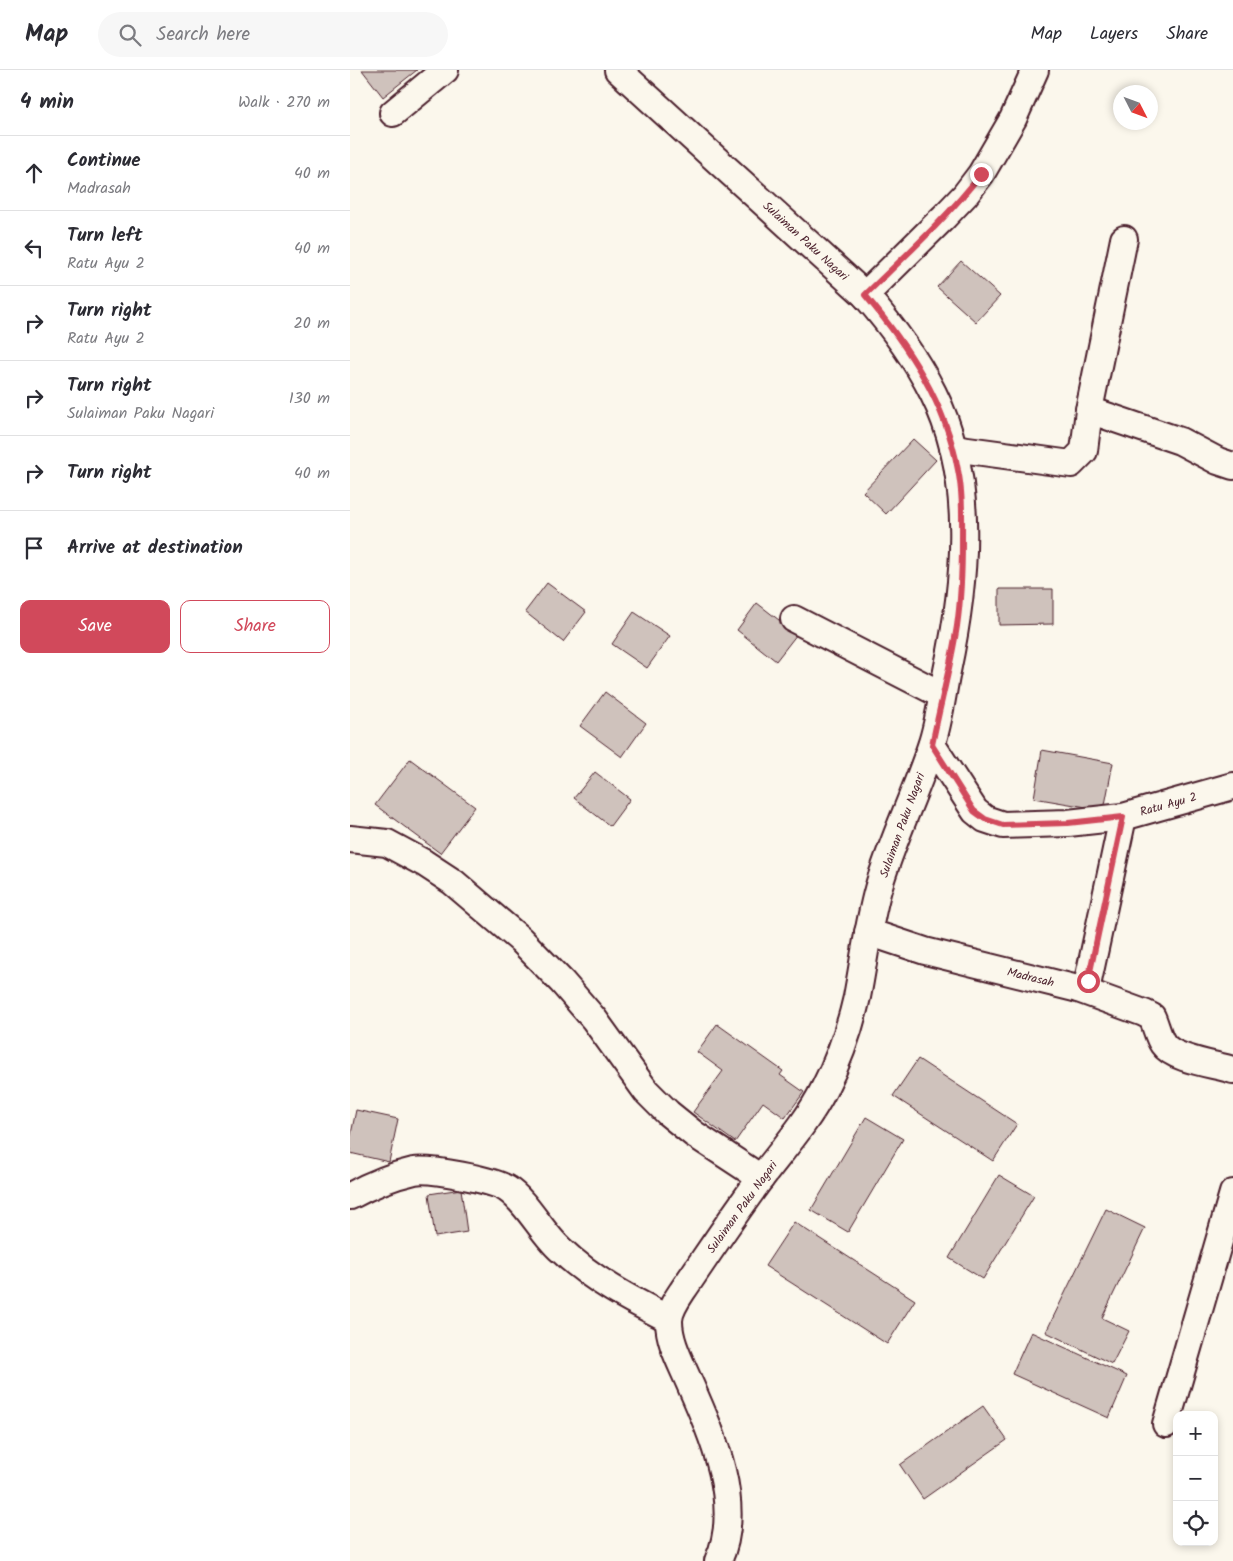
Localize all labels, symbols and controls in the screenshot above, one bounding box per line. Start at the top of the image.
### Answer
search box [98,12,448,57]
text: Map [25,15,68,54]
text: Search here [156,20,250,50]
text: Map [1031,20,1062,49]
text: Layers [1090,20,1138,49]
text: Share [1166,20,1208,49]
icon: search [116,21,144,49]
north arrow [1113,85,1158,130]
text: 4 min [20,86,74,119]
text: Walk · 270 m [238,90,330,115]
text: Continue [67,146,140,176]
icon: ahead [20,159,48,187]
text: 40 m [294,161,330,186]
route end [970,163,993,186]
text: Madrasah [67,176,131,201]
street label: Sulaiman Paku Nagari [758,197,853,286]
text: Turn left [67,221,142,251]
icon: left [20,234,48,262]
text: 40 m [294,236,330,261]
text: Ratu Ayu 2 [67,251,145,276]
text: Turn right [67,296,152,326]
icon: right [20,309,48,337]
text: 20 m [294,311,330,336]
text: Ratu Ayu 2 [67,326,145,351]
text: Turn right [67,371,152,401]
icon: right [20,384,48,412]
text: 130 m [289,386,330,411]
text: Sulaiman Paku Nagari [67,401,214,426]
text: Turn right [67,458,152,488]
icon: right [20,459,48,487]
text: 40 m [294,461,330,486]
text: Arrive at destination [67,533,243,563]
icon: arrive [20,534,48,562]
button: Save [20,600,170,653]
button: Share [180,600,330,653]
street label: Sulaiman Paku Nagari [875,769,931,880]
street label: Ratu Ayu 2 [1138,788,1199,822]
street label: Madrasah [1005,963,1056,993]
route start [1077,970,1100,993]
street label: Sulaiman Paku Nagari [702,1156,783,1257]
map controls [1173,1411,1218,1546]
button: + [1173,1411,1218,1456]
button: − [1173,1456,1218,1501]
button: locate [1173,1501,1218,1546]

